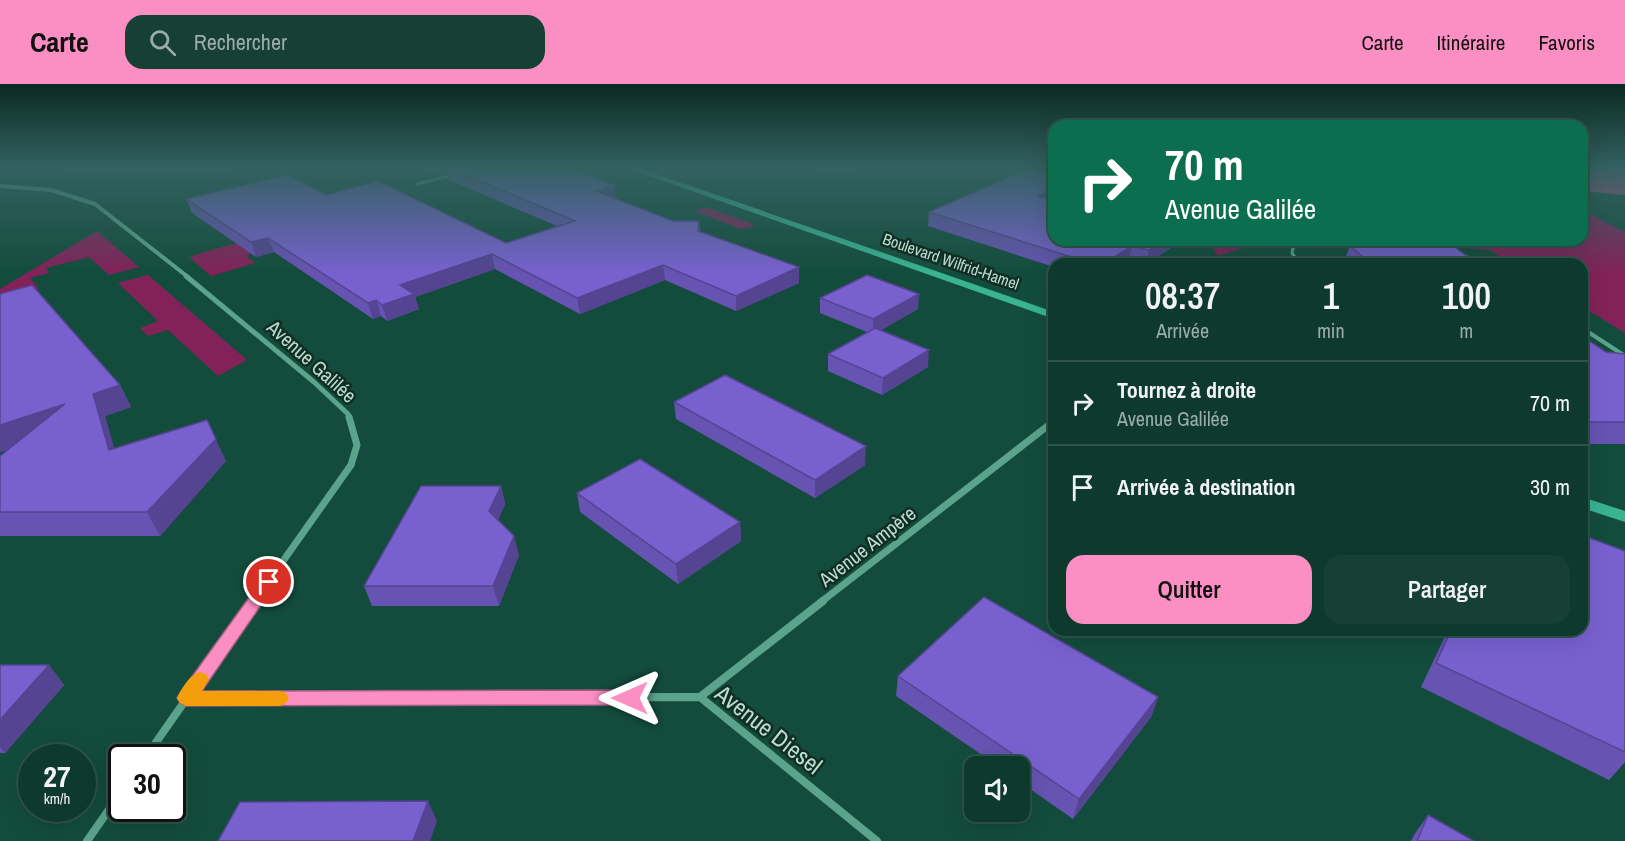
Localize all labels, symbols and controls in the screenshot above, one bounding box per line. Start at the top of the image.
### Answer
search box [125,15,545,69]
text: Carte [30,23,89,61]
icon: search [146,26,179,59]
text: Rechercher [194,27,287,57]
text: Carte [1361,28,1404,57]
text: Itinéraire [1437,28,1505,57]
text: Favoris [1538,28,1595,57]
text: 70 m [1165,137,1244,193]
icon: right [1066,144,1144,222]
text: Avenue Galilée [1165,191,1316,227]
street label: Boulevard Wilfrid-Hamel [880,227,1022,295]
text: 08:37 [1145,272,1220,320]
text: 1 [1323,272,1339,320]
text: 100 [1442,272,1491,320]
street label: Avenue Galilée [261,313,363,408]
text: Arrivée [1156,317,1209,344]
text: min [1317,317,1345,344]
text: m [1459,317,1473,344]
text: Tournez à droite [1117,375,1256,405]
icon: right [1066,387,1099,420]
text: 70 m [1530,388,1570,418]
text: Avenue Galilée [1117,405,1229,432]
icon: arrive [1066,471,1099,504]
text: Arrivée à destination [1117,472,1295,502]
text: 30 m [1530,472,1570,502]
street label: Avenue Ampère [812,500,921,593]
button: Quitter [1066,555,1312,624]
button: Partager [1324,555,1570,624]
pin [243,556,294,607]
icon: arrive [252,565,285,598]
position arrow [598,666,662,730]
street label: Avenue Diesel [708,676,829,781]
speed limit sign: 30 [108,744,186,822]
text: 27 [43,756,71,796]
map controls [964,756,1030,822]
button: sound [964,756,1030,822]
text: km/h [44,788,70,809]

